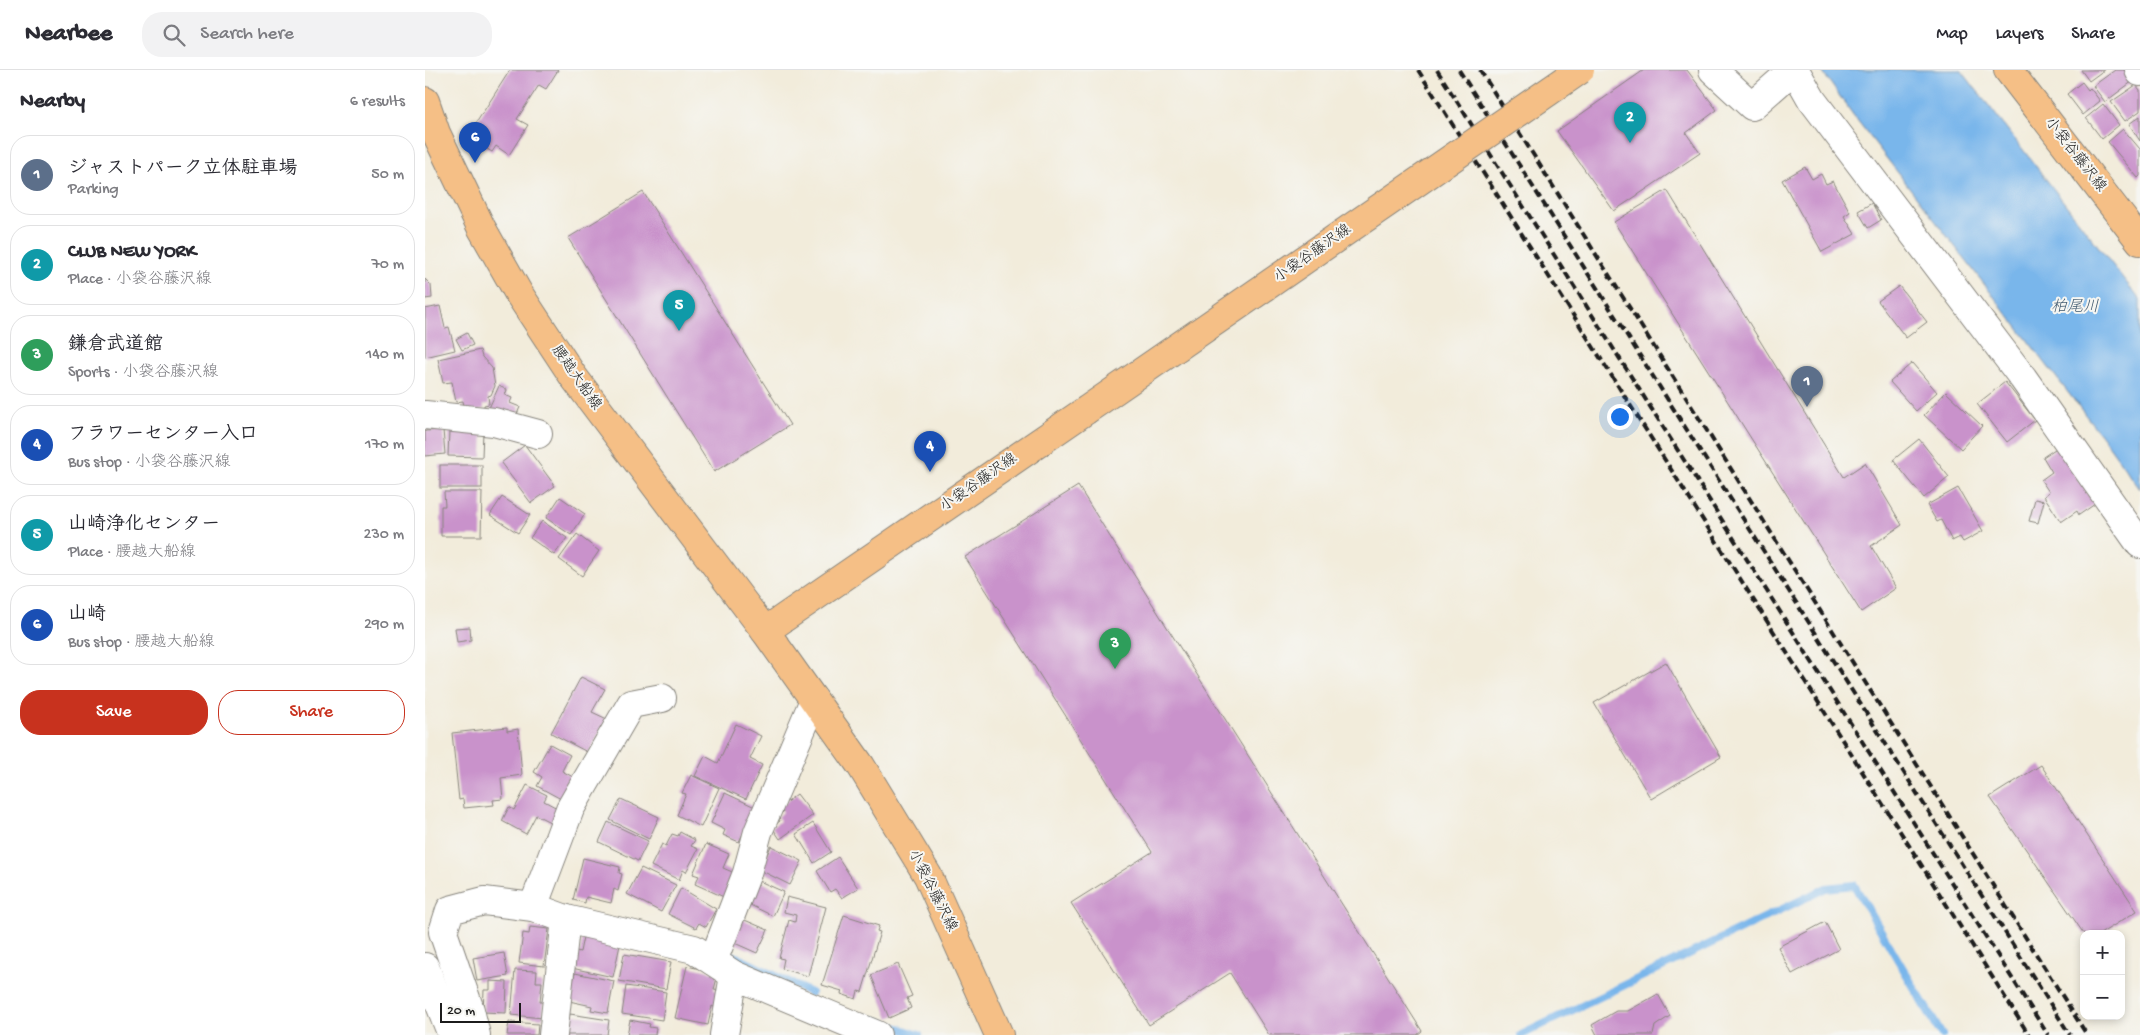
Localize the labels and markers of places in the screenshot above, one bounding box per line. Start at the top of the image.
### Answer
pin: 2 [1614,102,1646,143]
pin: 6 [459,122,491,163]
pin: 5 [663,290,695,331]
pin: 1 [1791,366,1823,407]
pin: 4 [914,431,946,472]
pin: 3 [1099,628,1131,669]

